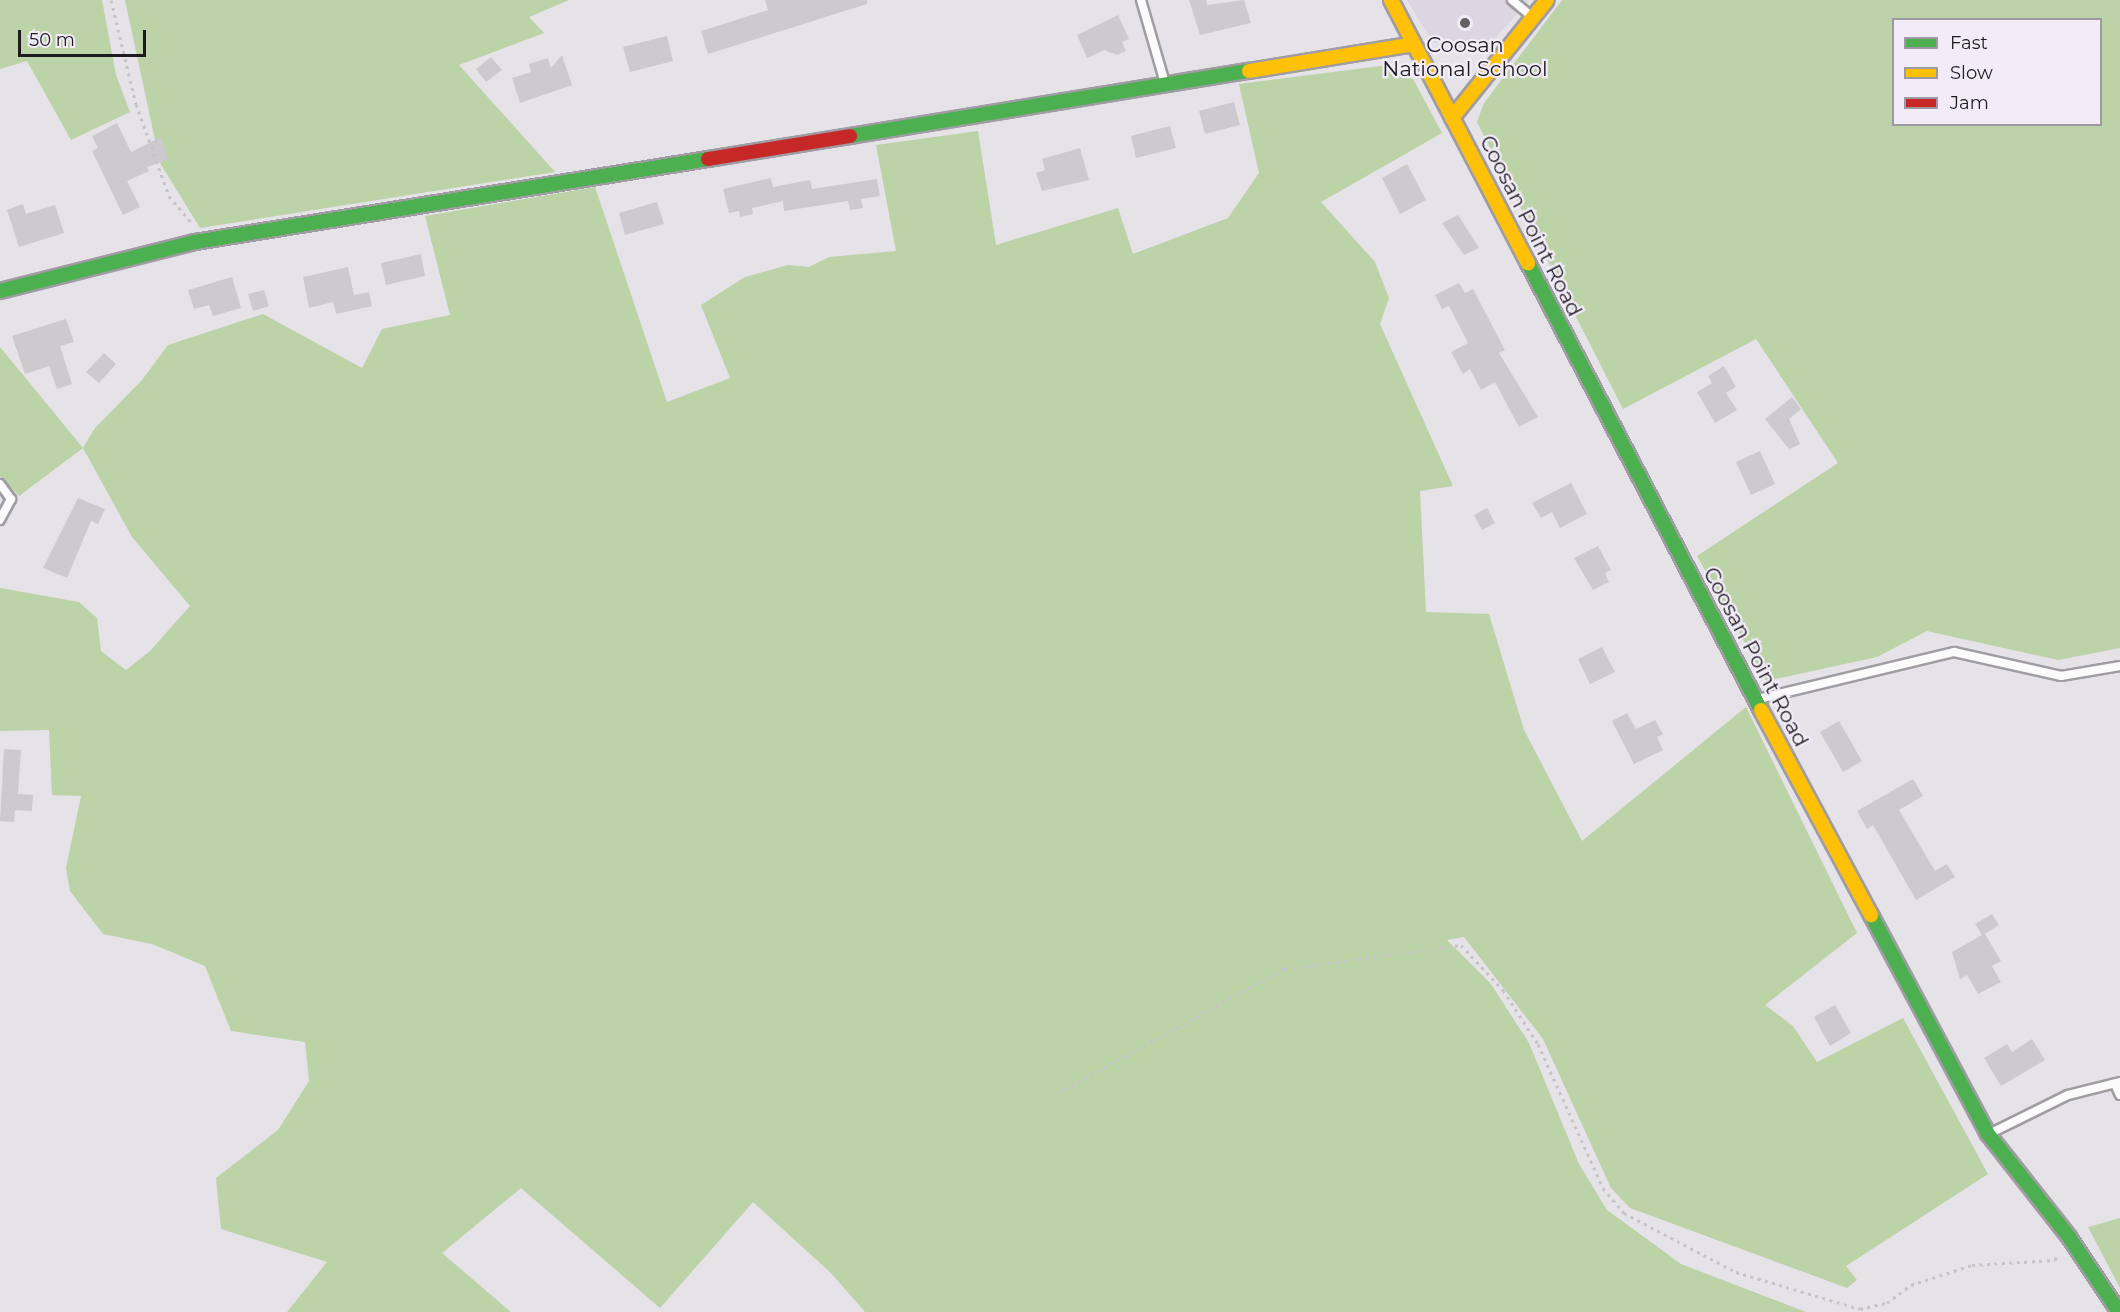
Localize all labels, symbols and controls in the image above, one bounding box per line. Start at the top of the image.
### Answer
marker: Coosan National School [1458,16,1472,30]
scale bar [21,18,148,56]
legend [1892,18,2102,126]
text: 50 m [29,29,75,51]
place label: Coosan National School [1382,32,1548,82]
text: Fast [1950,32,1988,54]
text: Slow [1950,62,1993,84]
text: Jam [1950,92,1989,114]
street label: Coosan Point Road [1474,131,1588,321]
street label: Coosan Point Road [1698,563,1814,751]

